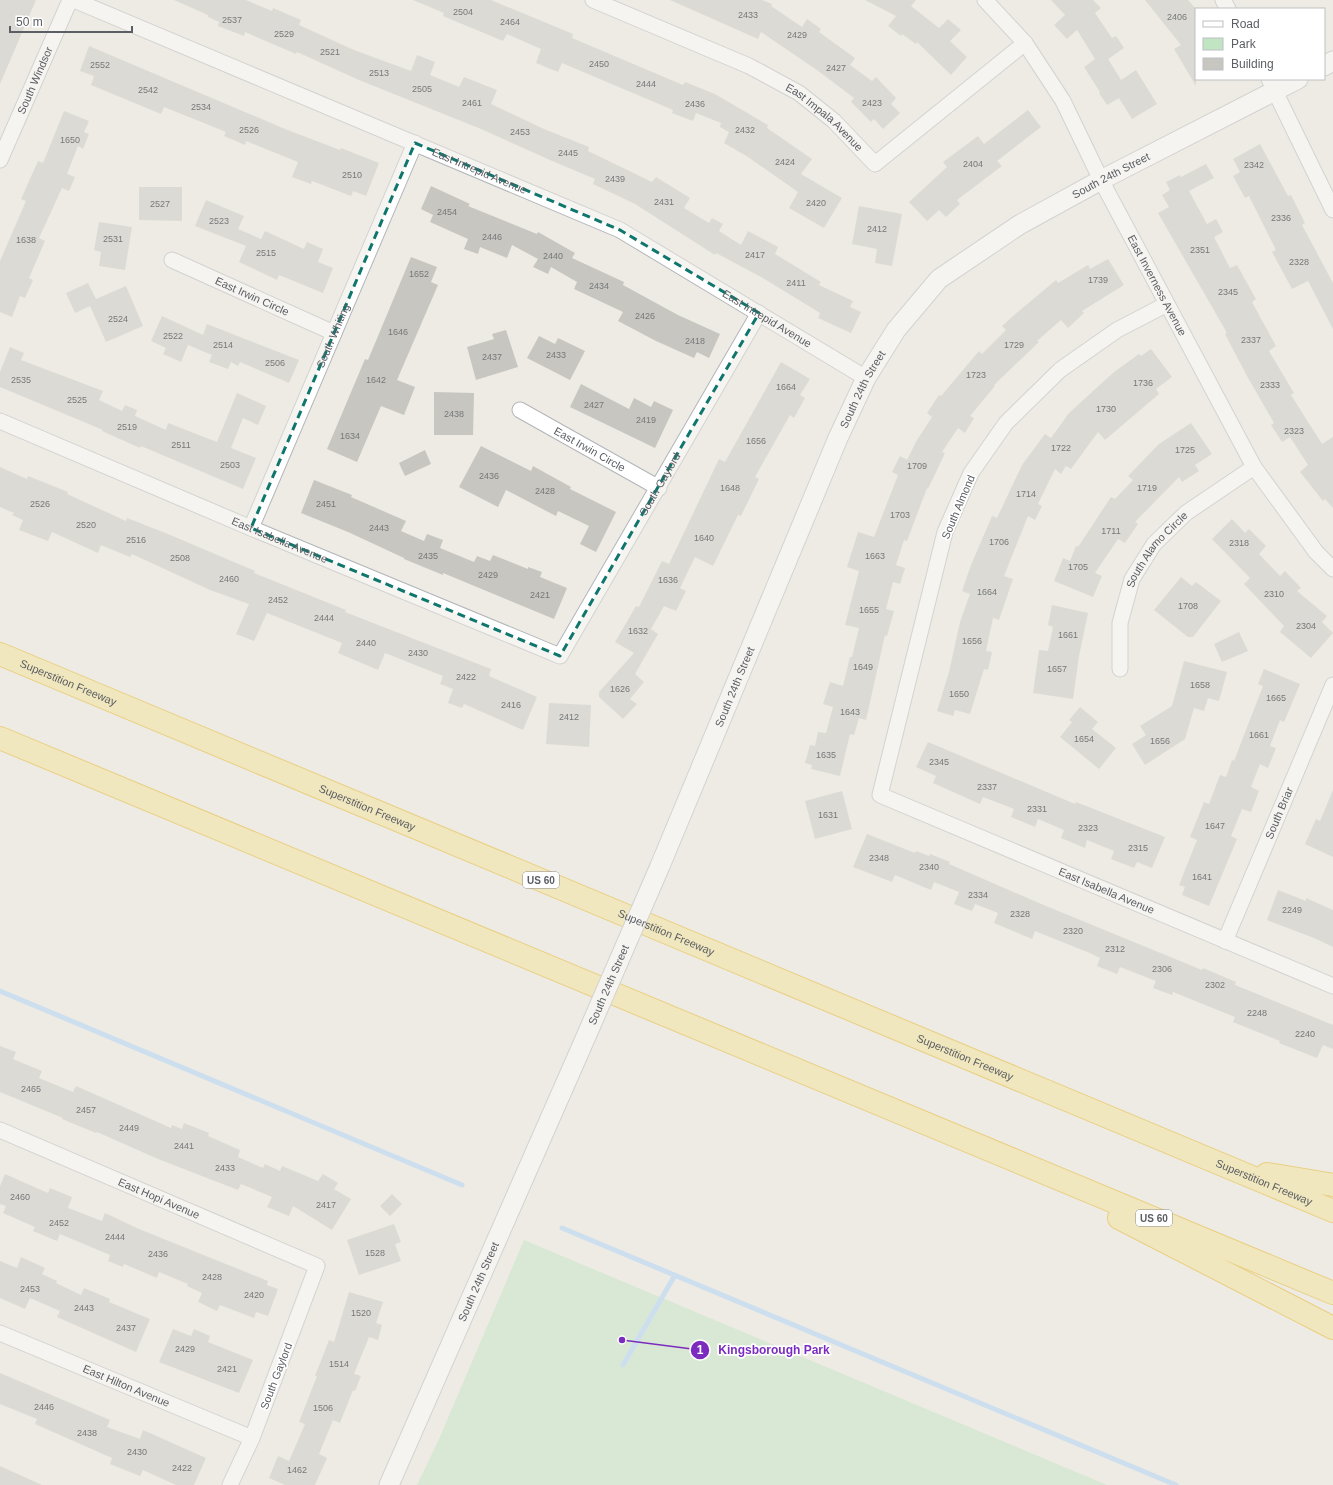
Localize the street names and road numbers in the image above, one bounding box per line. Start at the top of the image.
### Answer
street label: South Windsor [15,44,55,116]
street label: East Impala Avenue [784,81,865,153]
street label: East Intrepid Avenue [430,146,529,196]
street label: South 24th Street [1070,150,1152,201]
street label: East Inverness Avenue [1125,233,1189,338]
street label: East Irwin Circle [213,274,291,318]
street label: East Intrepid Avenue [720,287,814,350]
street label: South Whiting [314,302,352,370]
street label: South 24th Street [837,348,888,430]
street label: East Irwin Circle [552,424,627,474]
street label: South Gaylord [637,451,683,518]
street label: South Almond [939,473,977,541]
street label: South Alamo Circle [1124,509,1190,589]
street label: East Isabella Avenue [230,515,329,565]
street label: South 24th Street [712,645,756,729]
street label: Superstition Freeway [18,657,119,708]
street label: Superstition Freeway [317,782,418,833]
street label: South Briar [1263,785,1295,841]
street label: East Isabella Avenue [1057,865,1156,916]
road number: US 60 [523,872,559,888]
street label: Superstition Freeway [616,907,717,958]
street label: South 24th Street [586,943,631,1026]
street label: Superstition Freeway [915,1032,1016,1083]
street label: Superstition Freeway [1214,1157,1315,1208]
street label: East Hopi Avenue [116,1175,201,1221]
road number: US 60 [1136,1210,1172,1226]
street label: South 24th Street [456,1240,501,1323]
street label: South Gaylord [258,1341,294,1411]
street label: East Hilton Avenue [81,1362,172,1409]

